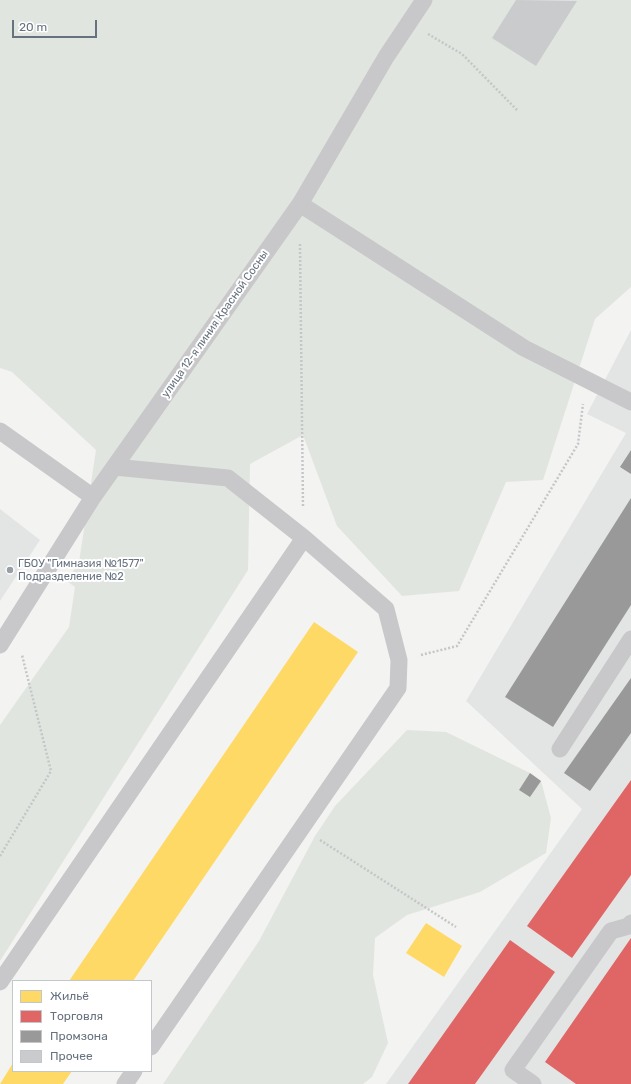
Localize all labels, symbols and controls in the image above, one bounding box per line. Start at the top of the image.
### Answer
scale bar [14,12,99,38]
text: 20 m [19,20,47,34]
street label: улица 12-я линия Красной Сосны [159,248,271,400]
place label: ГБОУ "Гимназия №1577" Подразделение №2 [18,557,144,583]
marker: ГБОУ "Гимназия №1577" Подразделение №2 [5,565,15,575]
legend [12,980,152,1072]
text: Жильё [50,989,89,1003]
text: Торговля [50,1009,103,1023]
text: Промзона [50,1029,108,1043]
text: Прочее [50,1049,93,1063]

